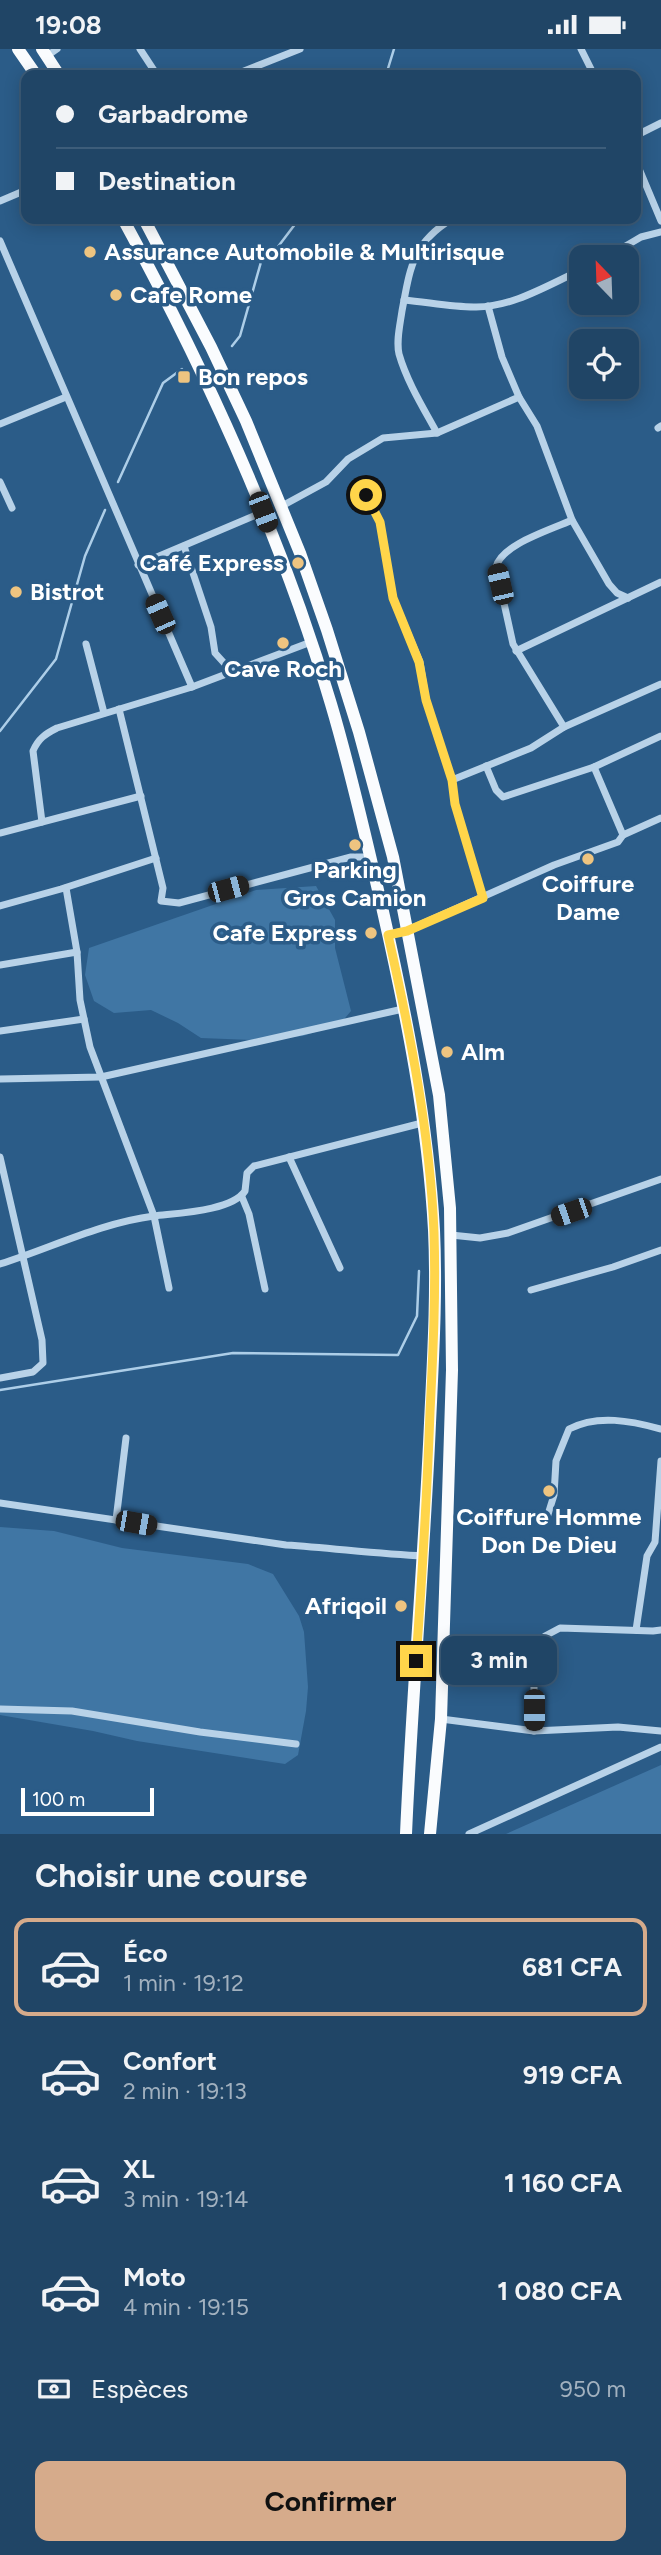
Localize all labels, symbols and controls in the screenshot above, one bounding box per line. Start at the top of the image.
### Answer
text: 19:08 [35,9,102,41]
text: Garbadrome [98,98,248,130]
text: Destination [98,165,236,197]
place label: Assurance Automobile & Multirisque [104,237,504,266]
marker: Assurance Automobile & Multirisque [82,244,98,260]
north arrow [569,245,639,315]
map controls [569,245,639,399]
place label: Cafe Rome [130,280,252,309]
marker: Cafe Rome [108,287,124,303]
button: locate [569,329,639,399]
place label: Bon repos [198,362,308,391]
marker: Bon repos [176,369,192,385]
route start [350,479,382,511]
car [246,489,281,535]
place label: Café Express [139,548,284,577]
marker: Café Express [290,555,306,571]
car [486,561,515,607]
place label: Bistrot [30,577,105,606]
marker: Bistrot [8,584,24,600]
car [142,591,179,637]
marker: Cave Roch [275,635,291,651]
place label: Cave Roch [224,654,342,683]
marker: Parking Gros Camion [347,837,363,853]
marker: Coiffure Dame [580,851,596,867]
place label: Parking Gros Camion [284,855,426,912]
place label: Coiffure Dame [542,869,634,926]
car [205,873,252,905]
place label: Cafe Express [213,918,357,947]
marker: Cafe Express [363,925,379,941]
place label: Alm [461,1037,505,1066]
marker: Alm [439,1044,455,1060]
car [548,1195,595,1229]
marker: Coiffure Homme Don De Dieu [541,1483,557,1499]
place label: Coiffure Homme Don De Dieu [456,1502,642,1559]
car [114,1509,159,1537]
place label: Afriqoil [305,1591,387,1620]
marker: Afriqoil [393,1598,409,1614]
callout: 3 min [440,1637,556,1685]
route end [400,1645,432,1677]
text: 3 min [470,1646,528,1674]
car [524,1689,545,1731]
scale bar [21,1785,154,1817]
text: 100 m [32,1788,85,1811]
text: Choisir une course [35,1857,307,1895]
icon: car [39,1936,102,1999]
text: Éco [123,1937,168,1969]
text: 681 CFA [522,1951,622,1983]
text: 1 min · 19:12 [123,1969,244,1997]
icon: car [39,2044,102,2107]
text: Confort [123,2045,217,2077]
text: 919 CFA [523,2059,622,2091]
text: 2 min · 19:13 [123,2077,247,2105]
icon: car [39,2152,102,2215]
text: XL [123,2153,155,2185]
text: 1 160 CFA [504,2167,622,2199]
text: 3 min · 19:14 [123,2185,248,2213]
icon: car [39,2260,102,2323]
text: Moto [123,2261,186,2293]
text: 1 080 CFA [497,2275,622,2307]
text: 4 min · 19:15 [123,2293,249,2321]
icon: cash [35,2370,73,2408]
text: Espèces [91,2373,188,2405]
text: 950 m [560,2375,626,2403]
button: Confirmer [35,2461,626,2541]

